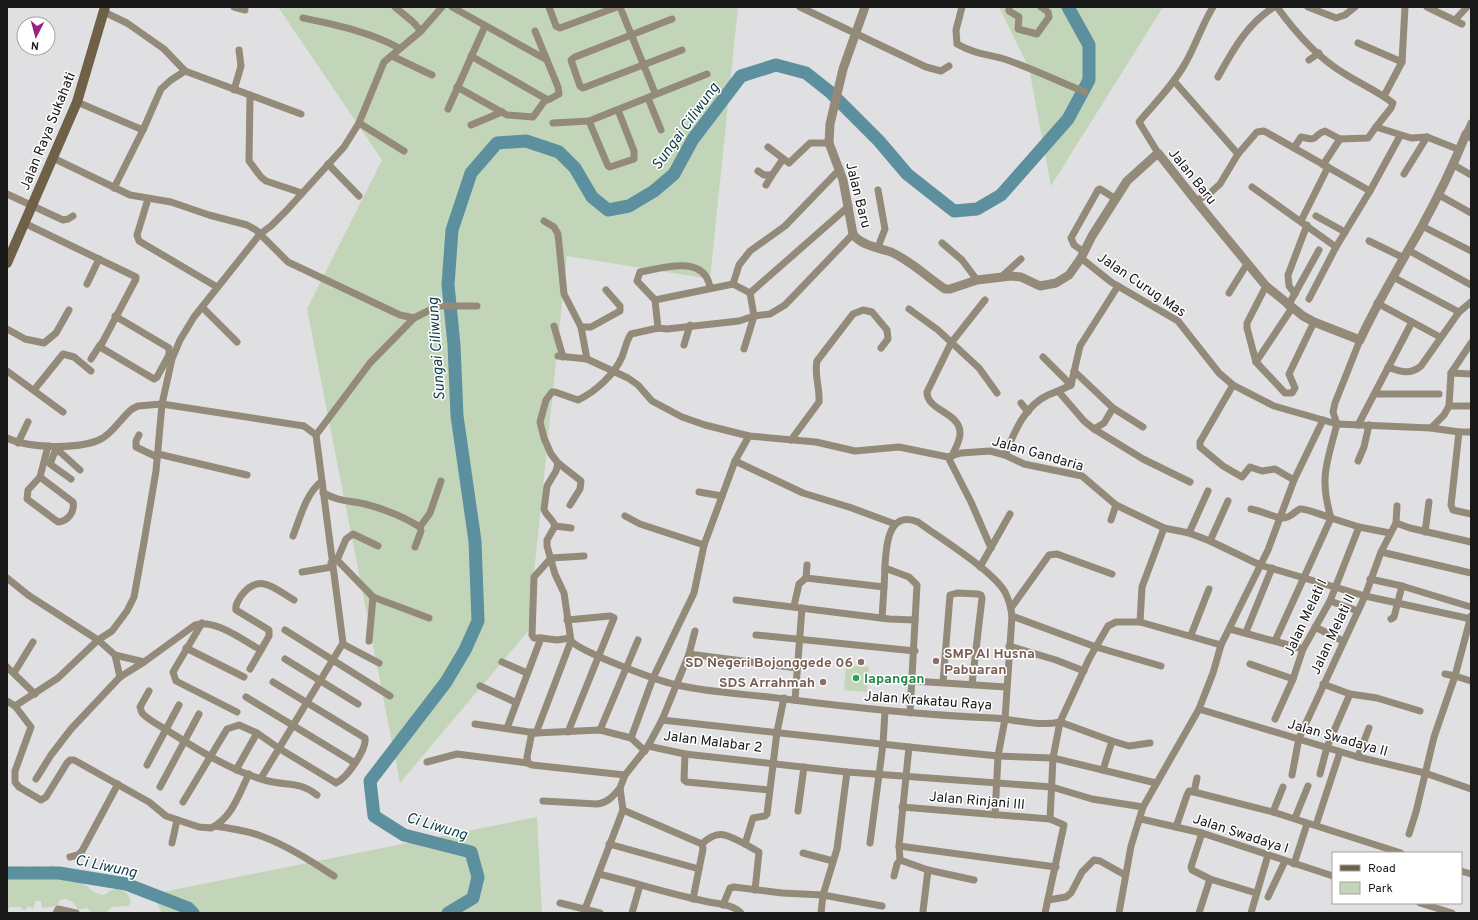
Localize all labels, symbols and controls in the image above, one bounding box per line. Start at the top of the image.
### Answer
north arrow [16,16,56,56]
text: N [30,38,40,52]
street label: Jalan Raya Sukahati [17,70,80,193]
water label: Sungai Ciliwung [648,79,725,174]
street label: Jalan Baru [1164,145,1220,209]
street label: Jalan Baru [841,161,874,230]
street label: Jalan Curug Mas [1094,249,1189,321]
water label: Sungai Ciliwung [424,296,451,401]
street label: Jalan Gandaria [990,433,1085,476]
street label: Jalan Melati I [1281,576,1332,659]
street label: Jalan Melati II [1307,592,1359,678]
place label: SMP Al Husna Pabuaran [944,646,1035,679]
place label: SD Negeri Bojonggede 06 [685,655,853,672]
marker: SMP Al Husna Pabuaran [931,656,941,666]
marker: SD Negeri Bojonggede 06 [856,657,866,667]
place label: lapangan [864,671,925,688]
marker: lapangan [851,673,861,683]
place label: SDS Arrahmah [719,675,815,692]
marker: SDS Arrahmah [818,677,828,687]
street label: Jalan Krakatau Raya [863,689,992,714]
street label: Jalan Swadaya II [1285,716,1390,761]
street label: Jalan Malabar 2 [662,728,763,757]
street label: Jalan Rinjani III [928,789,1026,814]
water label: Ci Liwung [404,809,470,846]
street label: Jalan Swadaya I [1191,811,1291,858]
water label: Ci Liwung [73,852,139,883]
legend [1332,852,1462,904]
text: Road [1368,861,1396,877]
text: Park [1368,881,1393,897]

